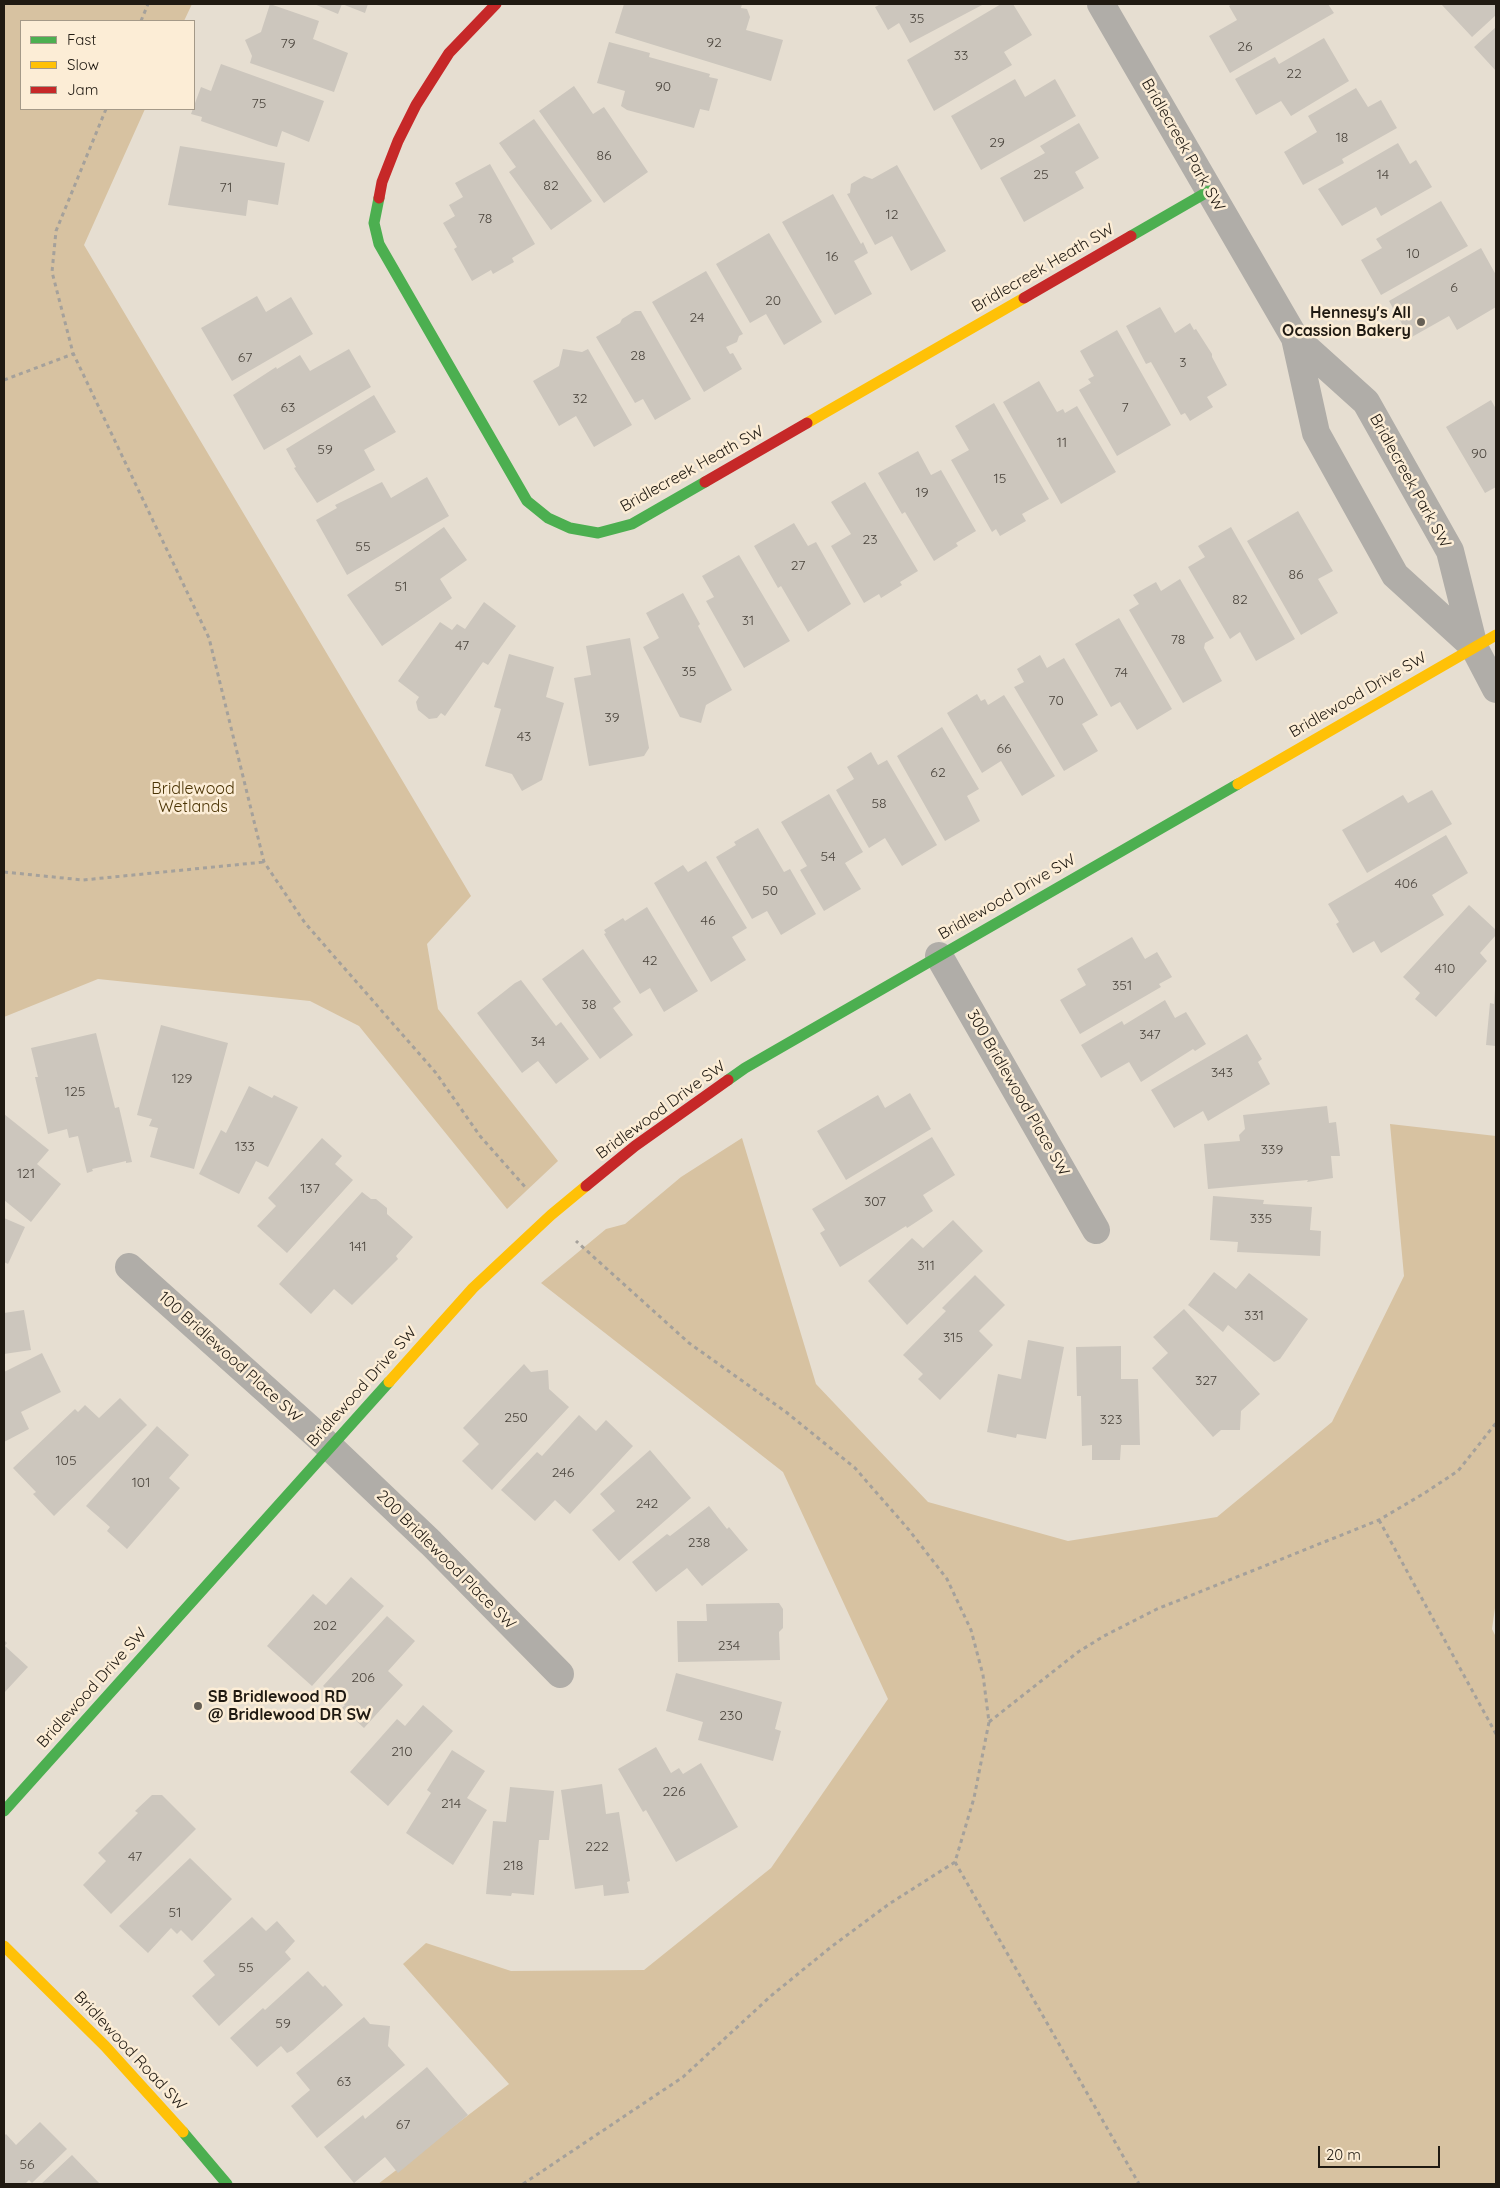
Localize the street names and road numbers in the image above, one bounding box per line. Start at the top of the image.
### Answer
street label: Bridlecreek Park SW [1137,75,1229,215]
street label: Bridlecreek Heath SW [968,219,1118,317]
street label: Bridlecreek Park SW [1365,411,1455,551]
street label: Bridlecreek Heath SW [617,422,767,516]
street label: Bridlewood Drive SW [1286,648,1430,742]
street label: Bridlewood Drive SW [935,850,1079,944]
street label: 300 Bridlewood Place SW [963,1007,1073,1179]
street label: Bridlewood Drive SW [593,1057,729,1163]
street label: 100 Bridlewood Place SW [154,1288,306,1426]
street label: Bridlewood Drive SW [303,1323,421,1451]
street label: 200 Bridlewood Place SW [372,1486,520,1634]
street label: Bridlewood Drive SW [33,1624,151,1752]
street label: Bridlewood Road SW [70,1987,190,2115]

